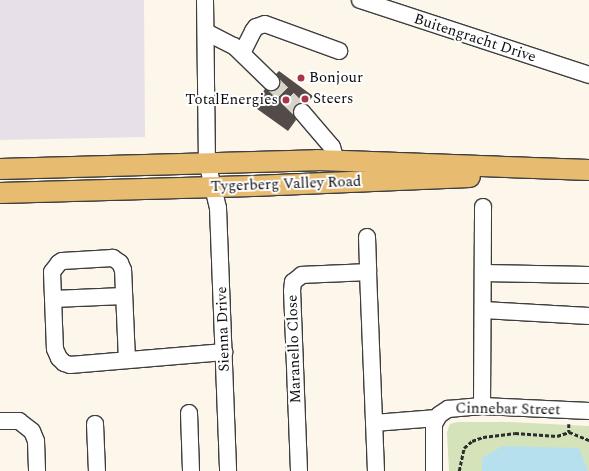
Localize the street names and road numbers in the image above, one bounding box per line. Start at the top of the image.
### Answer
street label: Buitengracht Drive [412,10,538,66]
street label: Tygerberg Valley Road [210,172,362,196]
street label: Sienna Drive [213,286,233,372]
street label: Maranello Close [283,294,305,404]
street label: Cinnebar Street [455,399,561,419]

